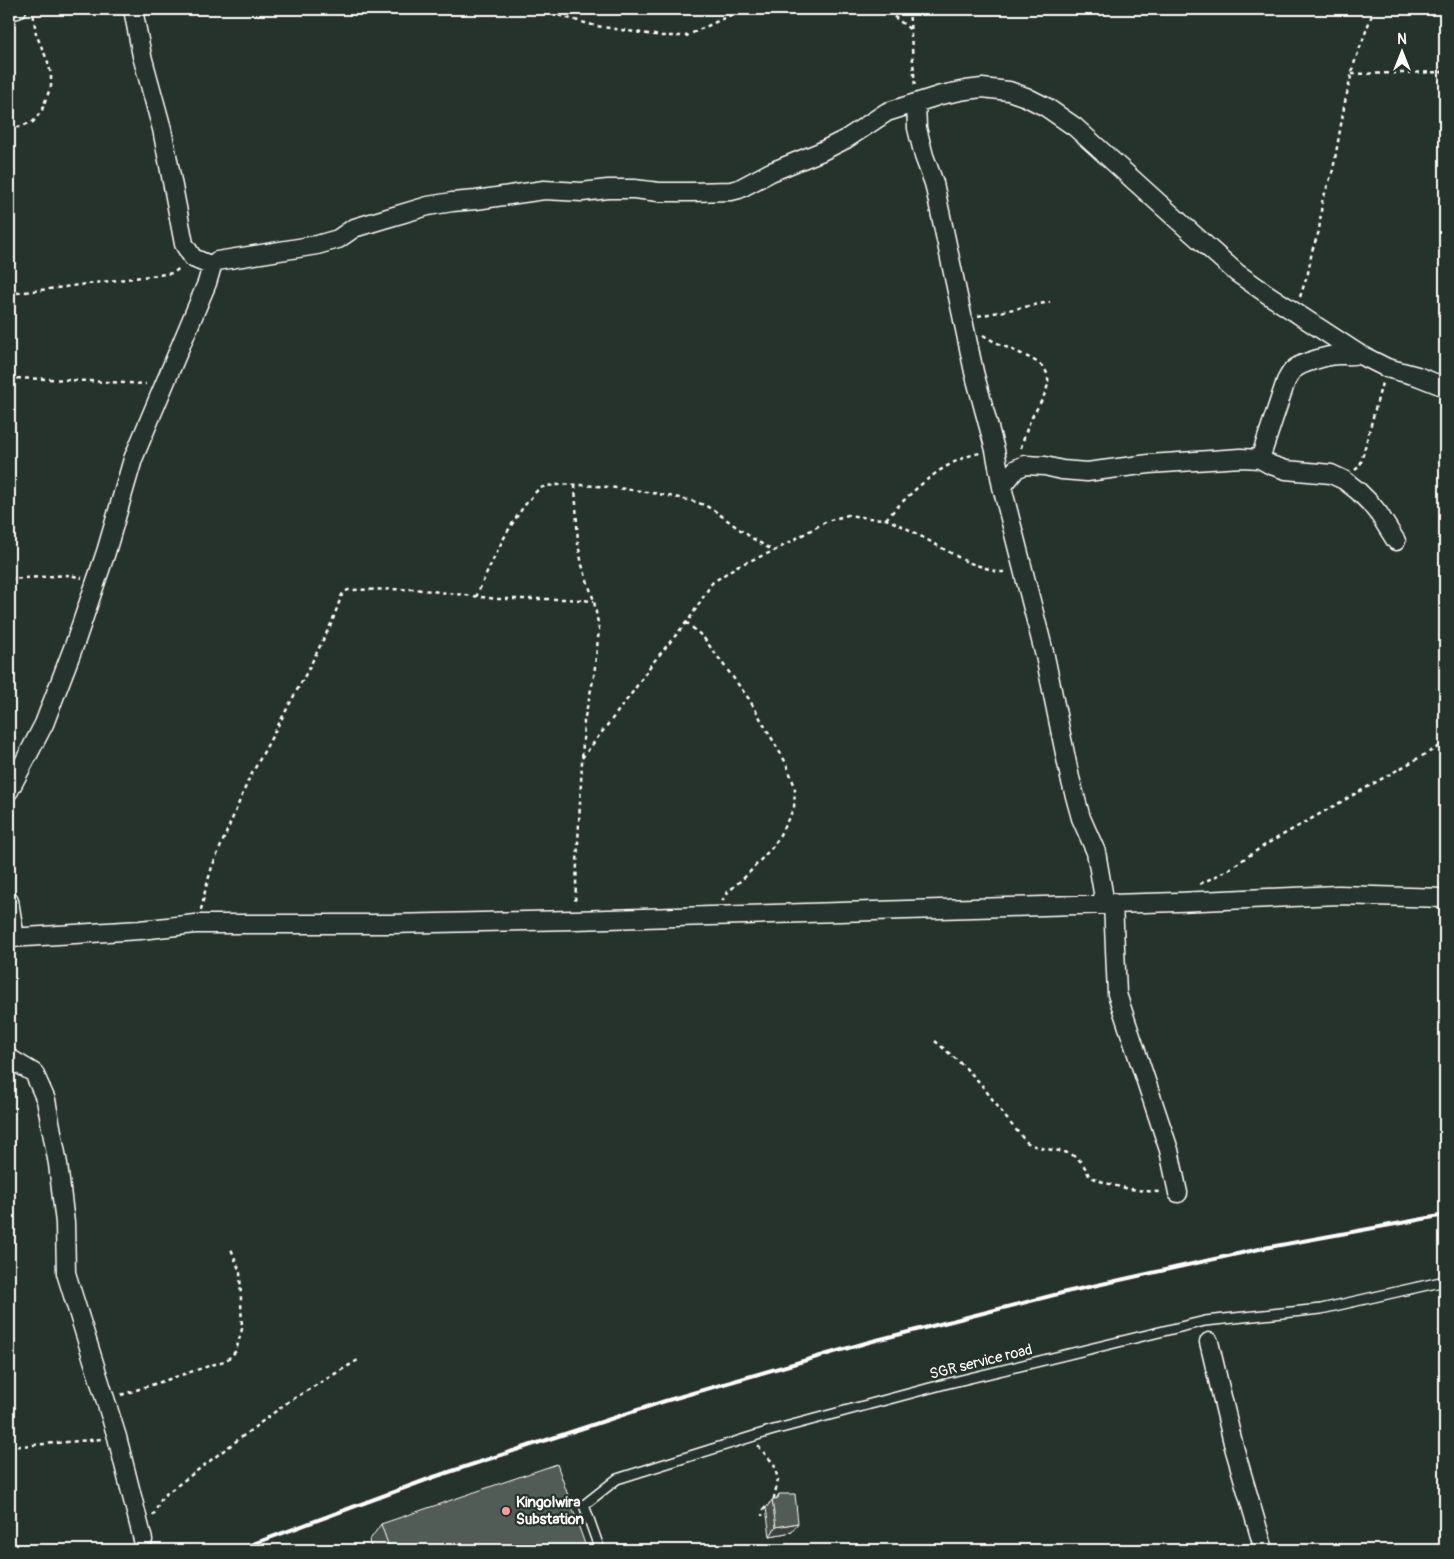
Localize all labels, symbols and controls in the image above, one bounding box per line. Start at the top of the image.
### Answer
north arrow [1376,28,1426,78]
text: N [1397,31,1407,48]
street label: SGR service road [928,1340,1034,1384]
place label: Kingolwira Substation [516,1493,585,1529]
marker: Kingolwira Substation [500,1505,512,1517]

